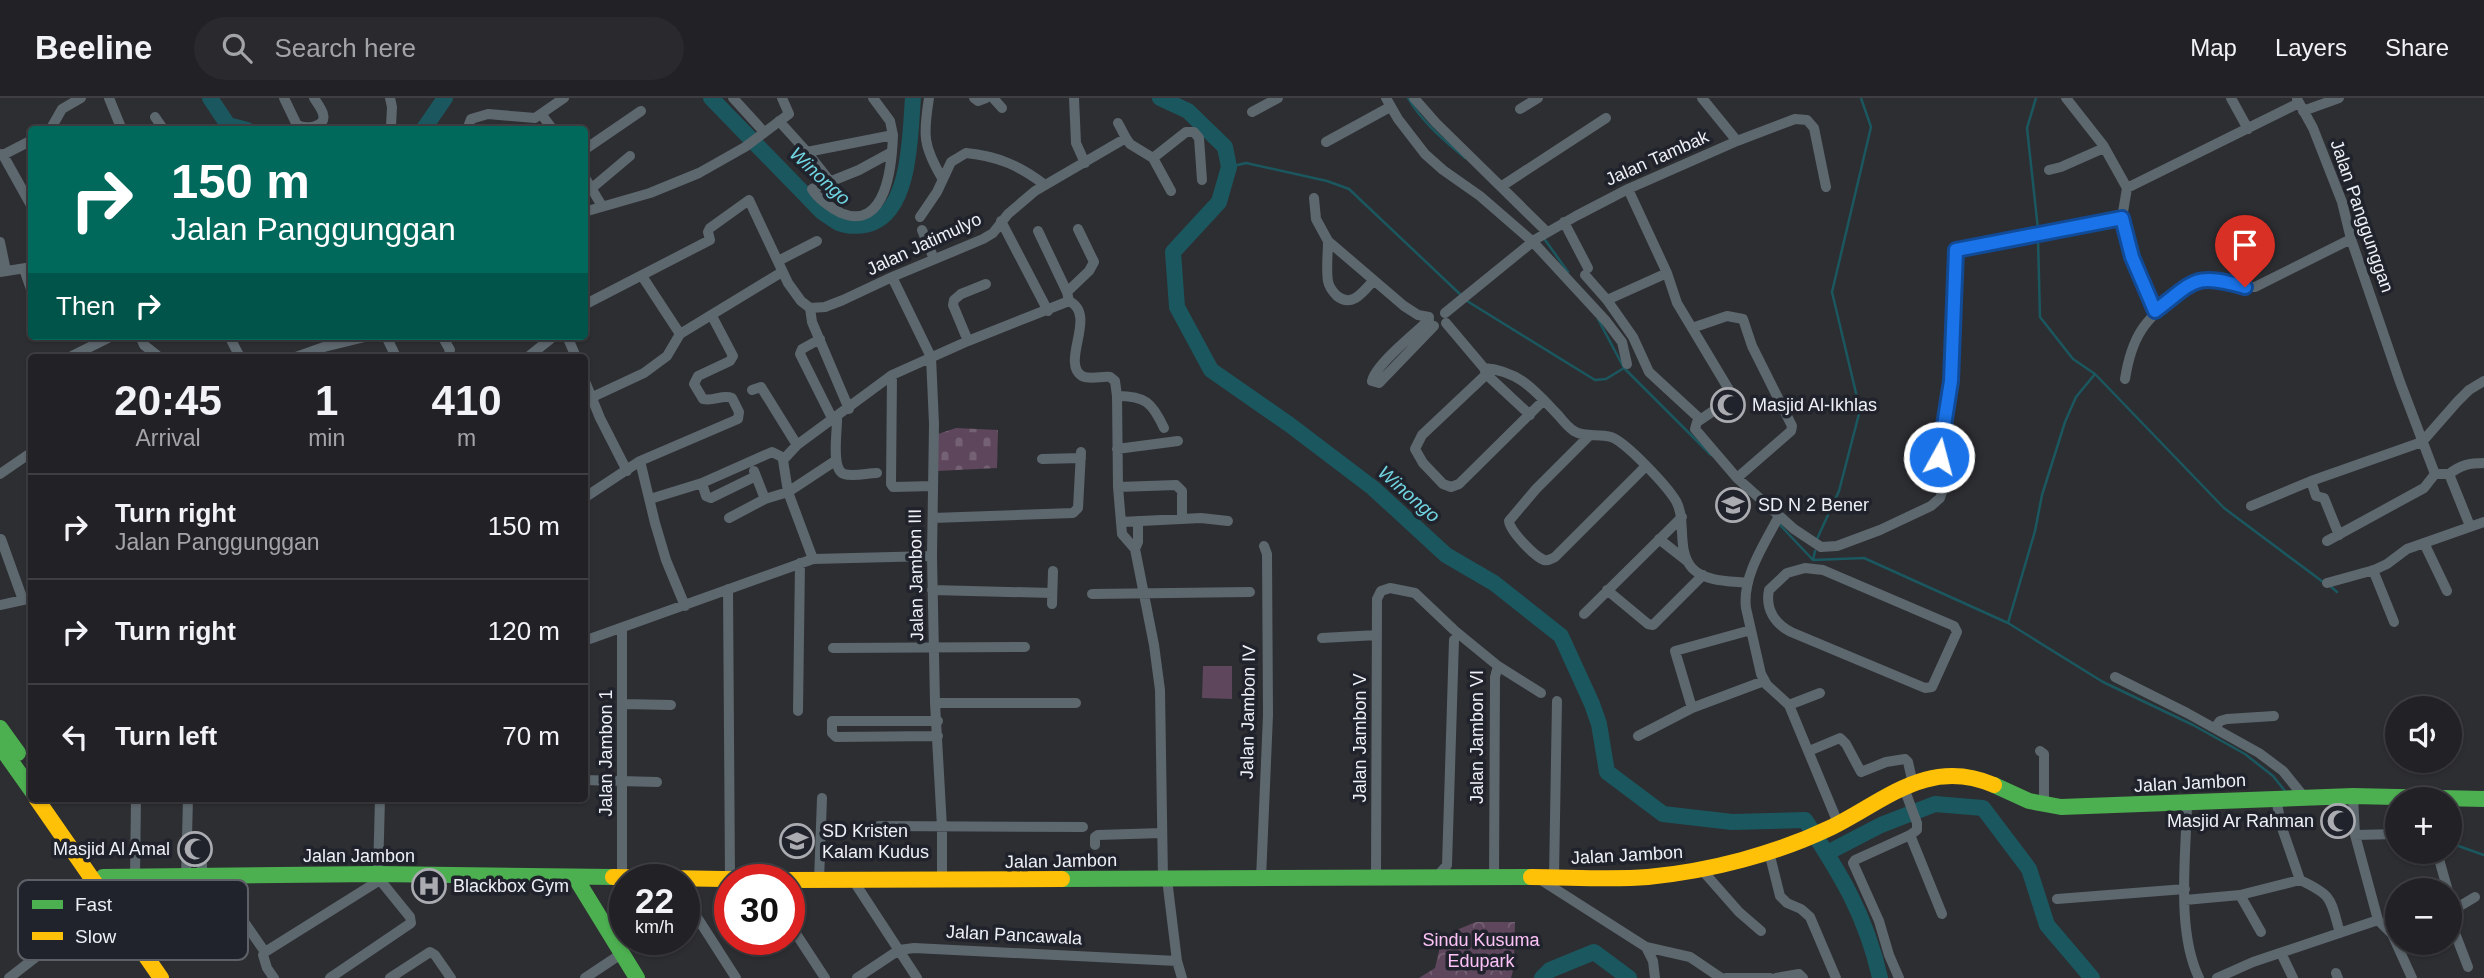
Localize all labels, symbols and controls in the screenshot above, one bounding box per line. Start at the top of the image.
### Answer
search box [194,17,684,80]
text: Beeline [35,29,152,66]
icon: search [218,29,256,67]
text: Search here [274,33,416,63]
text: Map [2190,34,2237,61]
text: Layers [2275,34,2347,61]
text: Share [2385,34,2449,61]
street label: Jalan Tambak [1602,126,1713,190]
street label: Jalan Panggunggan [2326,137,2398,295]
water label: Winongo [785,143,855,209]
icon: right [56,154,147,245]
text: 150 m [171,154,310,208]
street label: Jalan Jatimulyo [864,209,984,279]
text: Jalan Panggunggan [171,211,456,247]
pin [2215,215,2275,287]
icon: arrive [2226,226,2264,264]
icon: right [129,287,167,325]
text: Then [56,291,115,321]
text: 20:45 [114,377,222,424]
text: 1 [315,377,338,424]
text: 410 [432,377,502,424]
mosque icon: Masjid Al-Ikhlas [1709,386,1747,424]
place label: Masjid Al-Ikhlas [1752,395,1877,415]
position arrow [1902,420,1976,494]
text: Arrival [135,425,201,451]
text: min [308,425,345,451]
text: m [457,425,476,451]
water label: Winongo [1374,462,1444,526]
school or university icon: SD N 2 Bener [1714,486,1752,524]
place label: SD N 2 Bener [1758,495,1869,515]
text: Turn right [115,498,236,528]
icon: right [56,508,94,546]
street label: Jalan Jambon III [905,509,927,641]
text: 150 m [488,511,560,541]
text: Jalan Panggunggan [115,529,320,555]
icon: right [56,613,94,651]
text: Turn right [115,616,236,646]
text: 120 m [488,616,560,646]
street label: Jalan Jambon IV [1237,645,1259,779]
street label: Jalan Jambon VI [1467,670,1487,804]
street label: Jalan Jambon V [1350,673,1370,803]
street label: Jalan Jambon 1 [596,689,616,817]
map controls [2385,696,2462,955]
button: sound [2385,696,2462,773]
icon: left [56,718,94,756]
text: Turn left [115,721,217,751]
text: 70 m [502,721,560,751]
street label: Jalan Jambon [2134,770,2246,796]
button: + [2385,787,2462,864]
mosque icon: Masjid Ar Rahman [2319,802,2357,840]
place label: Masjid Ar Rahman [2167,811,2314,831]
place label: SD Kristen Kalam Kudus [822,821,929,862]
school or university icon: SD Kristen Kalam Kudus [778,822,816,860]
mosque icon: Masjid Al Amal [176,830,214,868]
place label: Masjid Al Amal [53,839,170,859]
street label: Jalan Jambon [1571,842,1683,868]
street label: Jalan Jambon [303,846,415,866]
street label: Jalan Jambon [1005,850,1117,872]
speed limit sign: 30 [714,864,805,955]
hospital icon: Blackbox Gym [410,867,448,905]
place label: Blackbox Gym [453,876,569,896]
button: − [2385,878,2462,955]
legend [18,880,248,960]
text: 22 [635,881,674,920]
text: Fast [75,894,113,915]
text: km/h [635,917,674,937]
street label: Jalan Pancawala [946,921,1083,949]
text: Slow [75,926,116,947]
park label: Sindu Kusuma Edupark [1422,930,1541,971]

